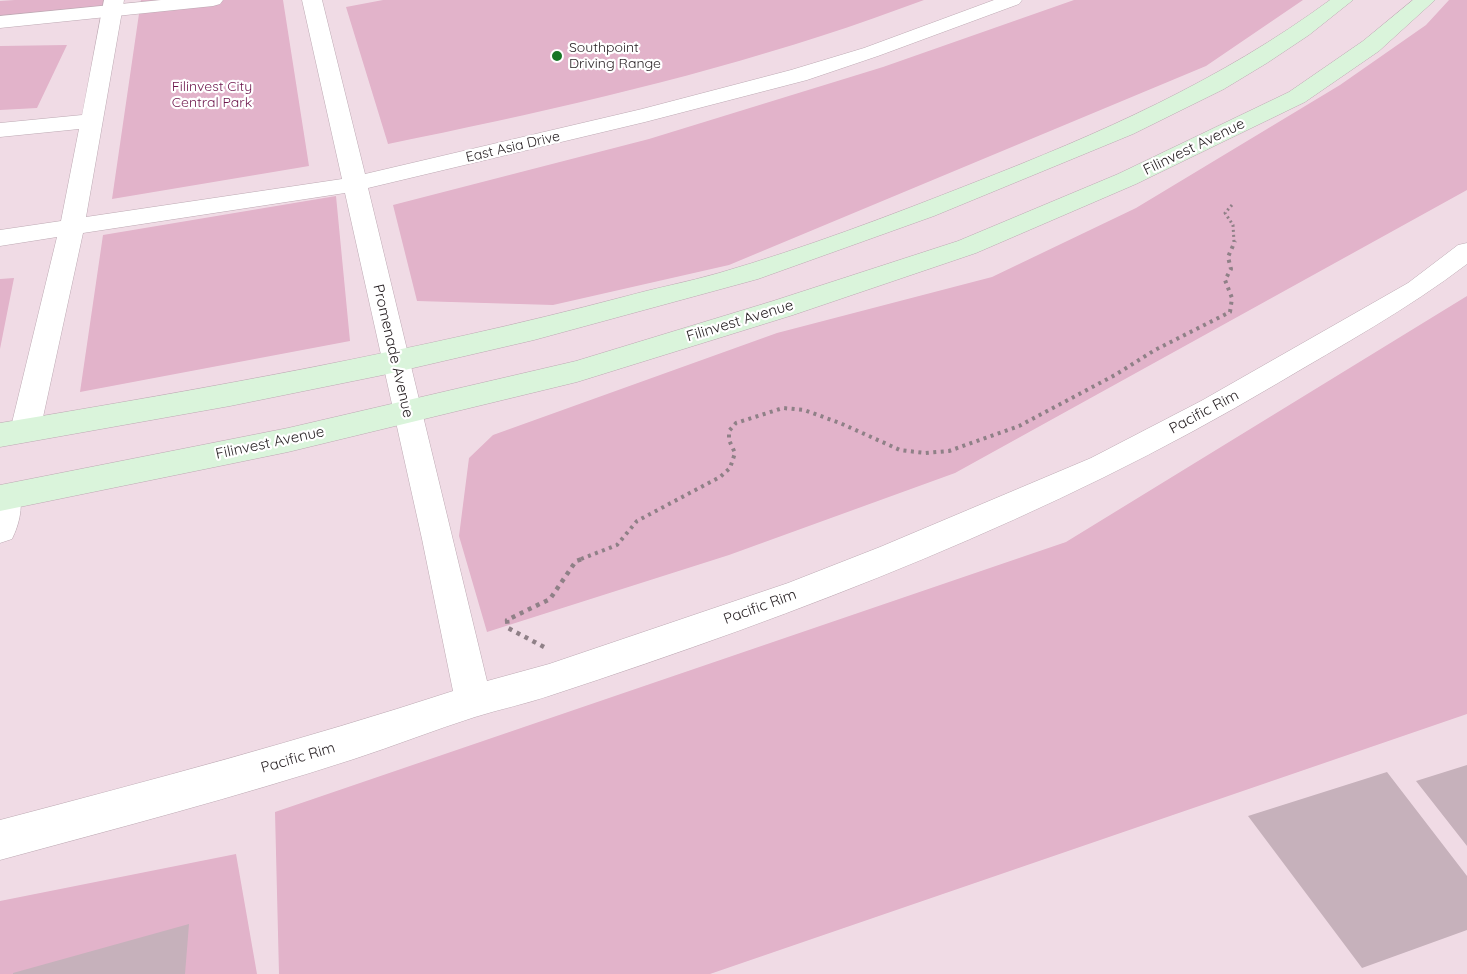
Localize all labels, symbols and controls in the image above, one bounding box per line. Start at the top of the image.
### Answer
place label: Southpoint Driving Range [569,40,661,72]
marker: Southpoint Driving Range [550,49,564,63]
park label: Filinvest City Central Park [172,79,252,112]
street label: Filinvest Avenue [1140,115,1248,179]
street label: East Asia Drive [464,128,562,166]
street label: Promenade Avenue [369,283,417,419]
street label: Filinvest Avenue [684,296,796,346]
street label: Pacific Rim [1166,386,1242,438]
street label: Filinvest Avenue [214,423,326,463]
street label: Pacific Rim [721,585,799,629]
street label: Pacific Rim [259,739,337,777]

